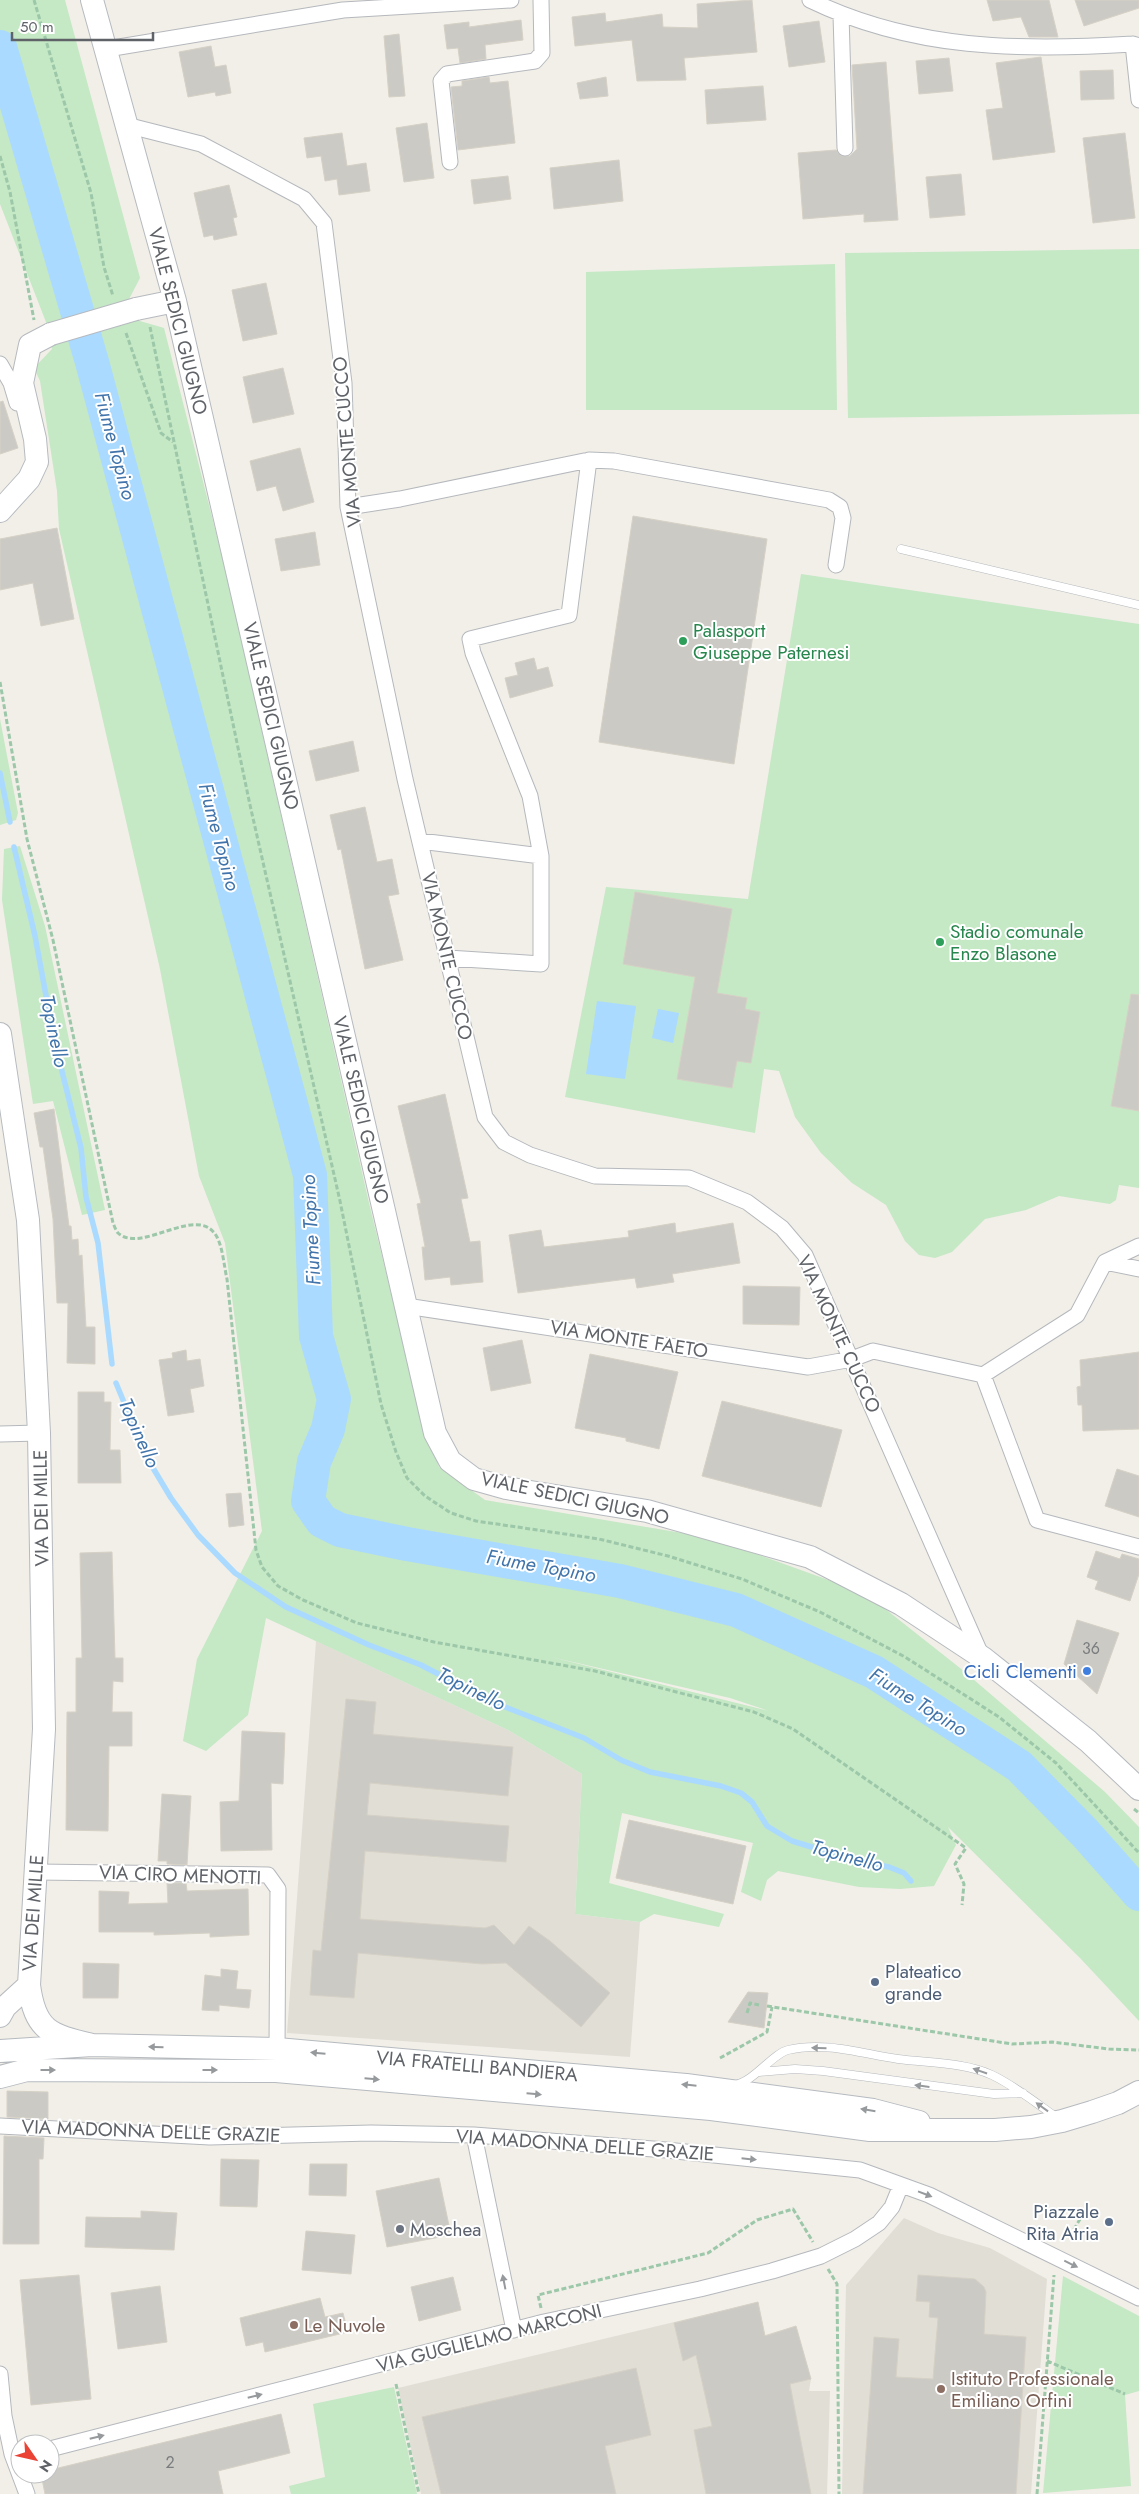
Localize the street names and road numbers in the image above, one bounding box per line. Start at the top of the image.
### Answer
street label: VIALE SEDICI GIUGNO [142,225,214,417]
street label: VIA MONTE CUCCO [326,355,368,529]
street label: VIALE SEDICI GIUGNO [236,619,306,813]
street label: VIA MONTE CUCCO [415,869,479,1043]
street label: VIALE SEDICI GIUGNO [326,1013,396,1207]
street label: VIA MONTE CUCCO [791,1251,887,1417]
street label: VIA MONTE FAETO [548,1313,710,1365]
street label: VIA DEI MILLE [26,1449,56,1567]
street label: VIALE SEDICI GIUGNO [478,1465,672,1531]
street label: VIA DEI MILLE [15,1854,51,1972]
street label: VIA CIRO MENOTTI [98,1859,262,1891]
street label: VIA FRATELLI BANDIERA [375,2044,579,2088]
street label: VIA MADONNA DELLE GRAZIE [21,2113,281,2149]
street label: VIA MADONNA DELLE GRAZIE [455,2122,715,2168]
street label: VIA GUGLIELMO MARCONI [374,2297,604,2379]

